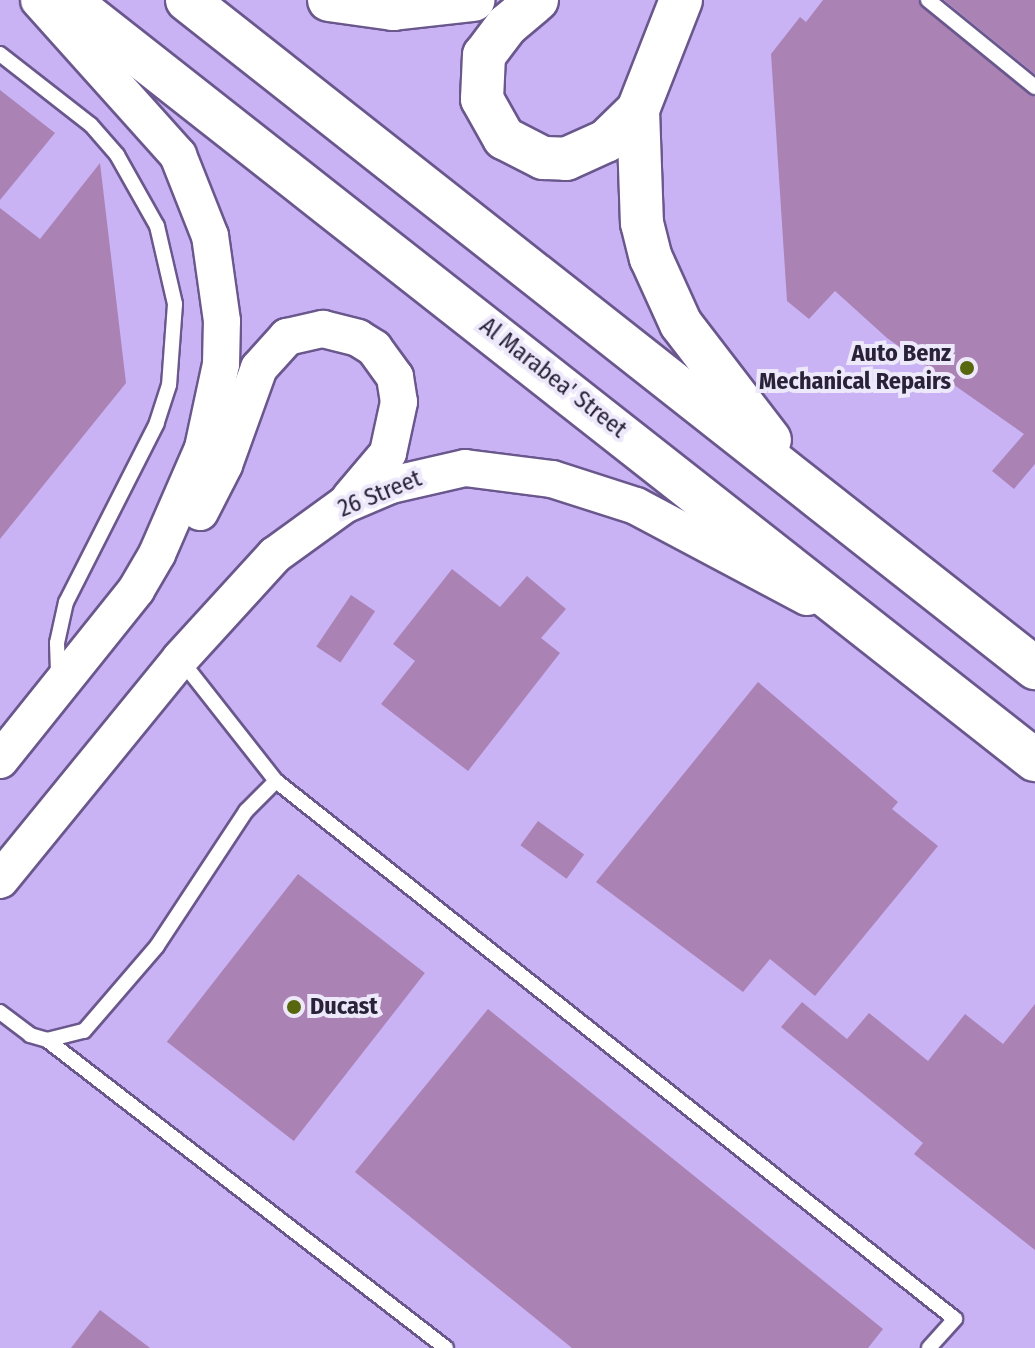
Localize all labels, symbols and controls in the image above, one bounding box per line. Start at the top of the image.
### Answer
street label: Al Marabea' Street [474,312,632,444]
place label: Auto Benz Mechanical Repairs [759,340,951,396]
marker: Auto Benz Mechanical Repairs [958,359,976,377]
street label: 26 Street [334,464,426,524]
place label: Ducast [310,993,378,1021]
marker: Ducast [285,998,303,1016]

